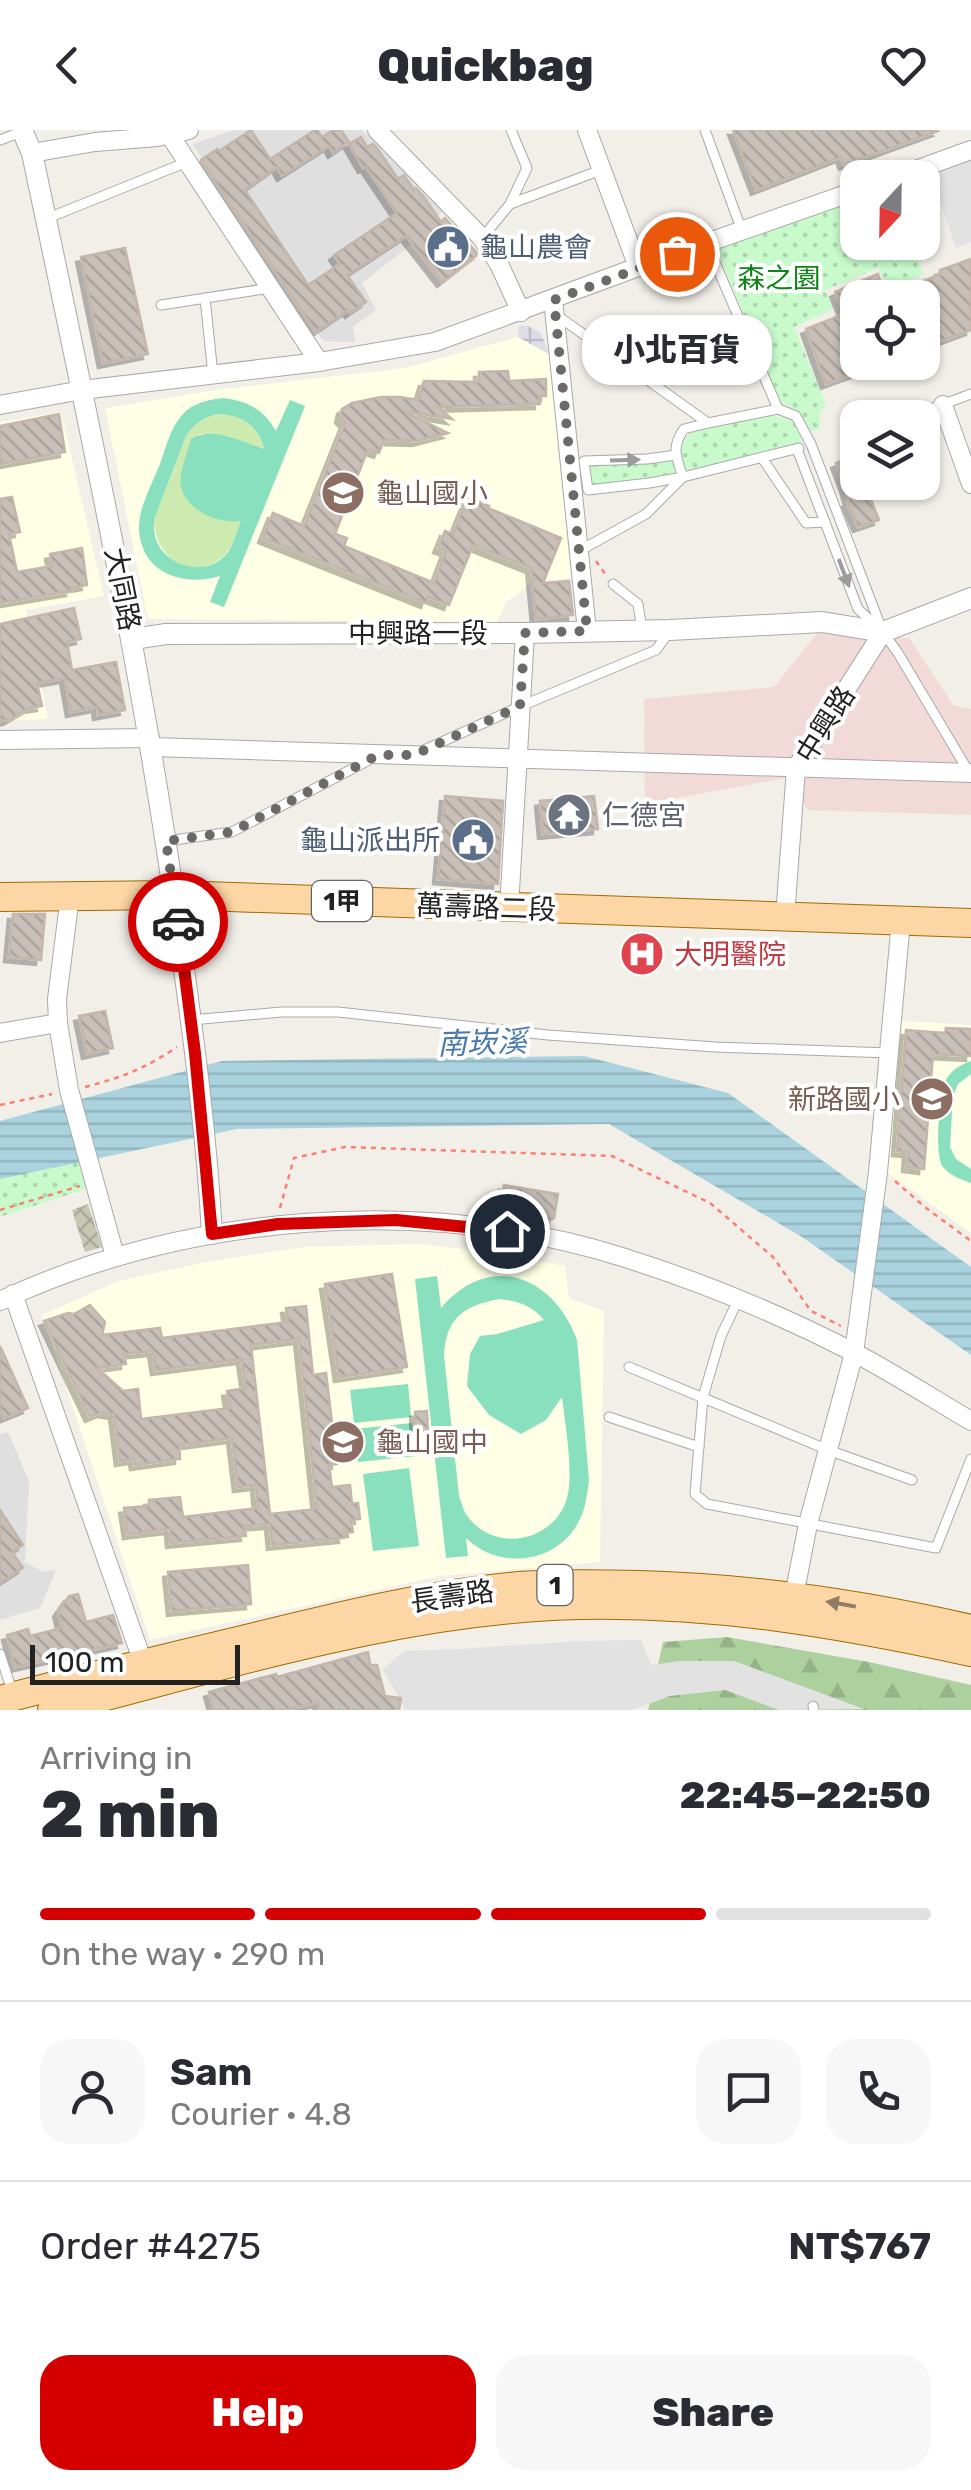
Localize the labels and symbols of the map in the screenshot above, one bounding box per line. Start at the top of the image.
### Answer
north arrow [840,160,940,260]
pin [635,212,720,297]
public building icon: 龜山農會 [425,224,471,270]
place label: 龜山農會 [480,231,592,264]
park label: 森之園 [737,262,821,295]
callout: 小北百貨 [582,314,772,384]
one-way arrow [610,451,642,467]
school or university icon: 龜山國小 [320,470,366,516]
place label: 龜山國小 [376,477,488,510]
street label: 大同路 [98,545,147,633]
one-way arrow [837,558,852,588]
street label: 中興路一段 [348,617,488,650]
street label: 中興路 [789,680,862,769]
temple icon: 仁德宮 [546,792,592,838]
place label: 仁德宮 [602,799,686,832]
public building icon: 龜山派出所 [450,817,496,863]
place label: 龜山派出所 [300,824,440,857]
courier [128,872,228,972]
road number: 1甲 [312,881,372,921]
street label: 萬壽路二段 [415,889,557,926]
hospital icon: 大明醫院 [619,931,665,977]
place label: 大明醫院 [674,938,786,971]
water label: 南崁溪 [436,1023,532,1063]
school or university icon: 新路國小 [909,1076,955,1122]
place label: 新路國小 [788,1083,900,1116]
pin [465,1189,550,1274]
school or university icon: 龜山國中 [320,1419,366,1465]
place label: 龜山國中 [376,1426,488,1459]
road number: 1 [538,1565,572,1605]
street label: 長壽路 [408,1574,496,1619]
one-way arrow [825,1596,856,1611]
scale bar [30,1640,240,1684]

